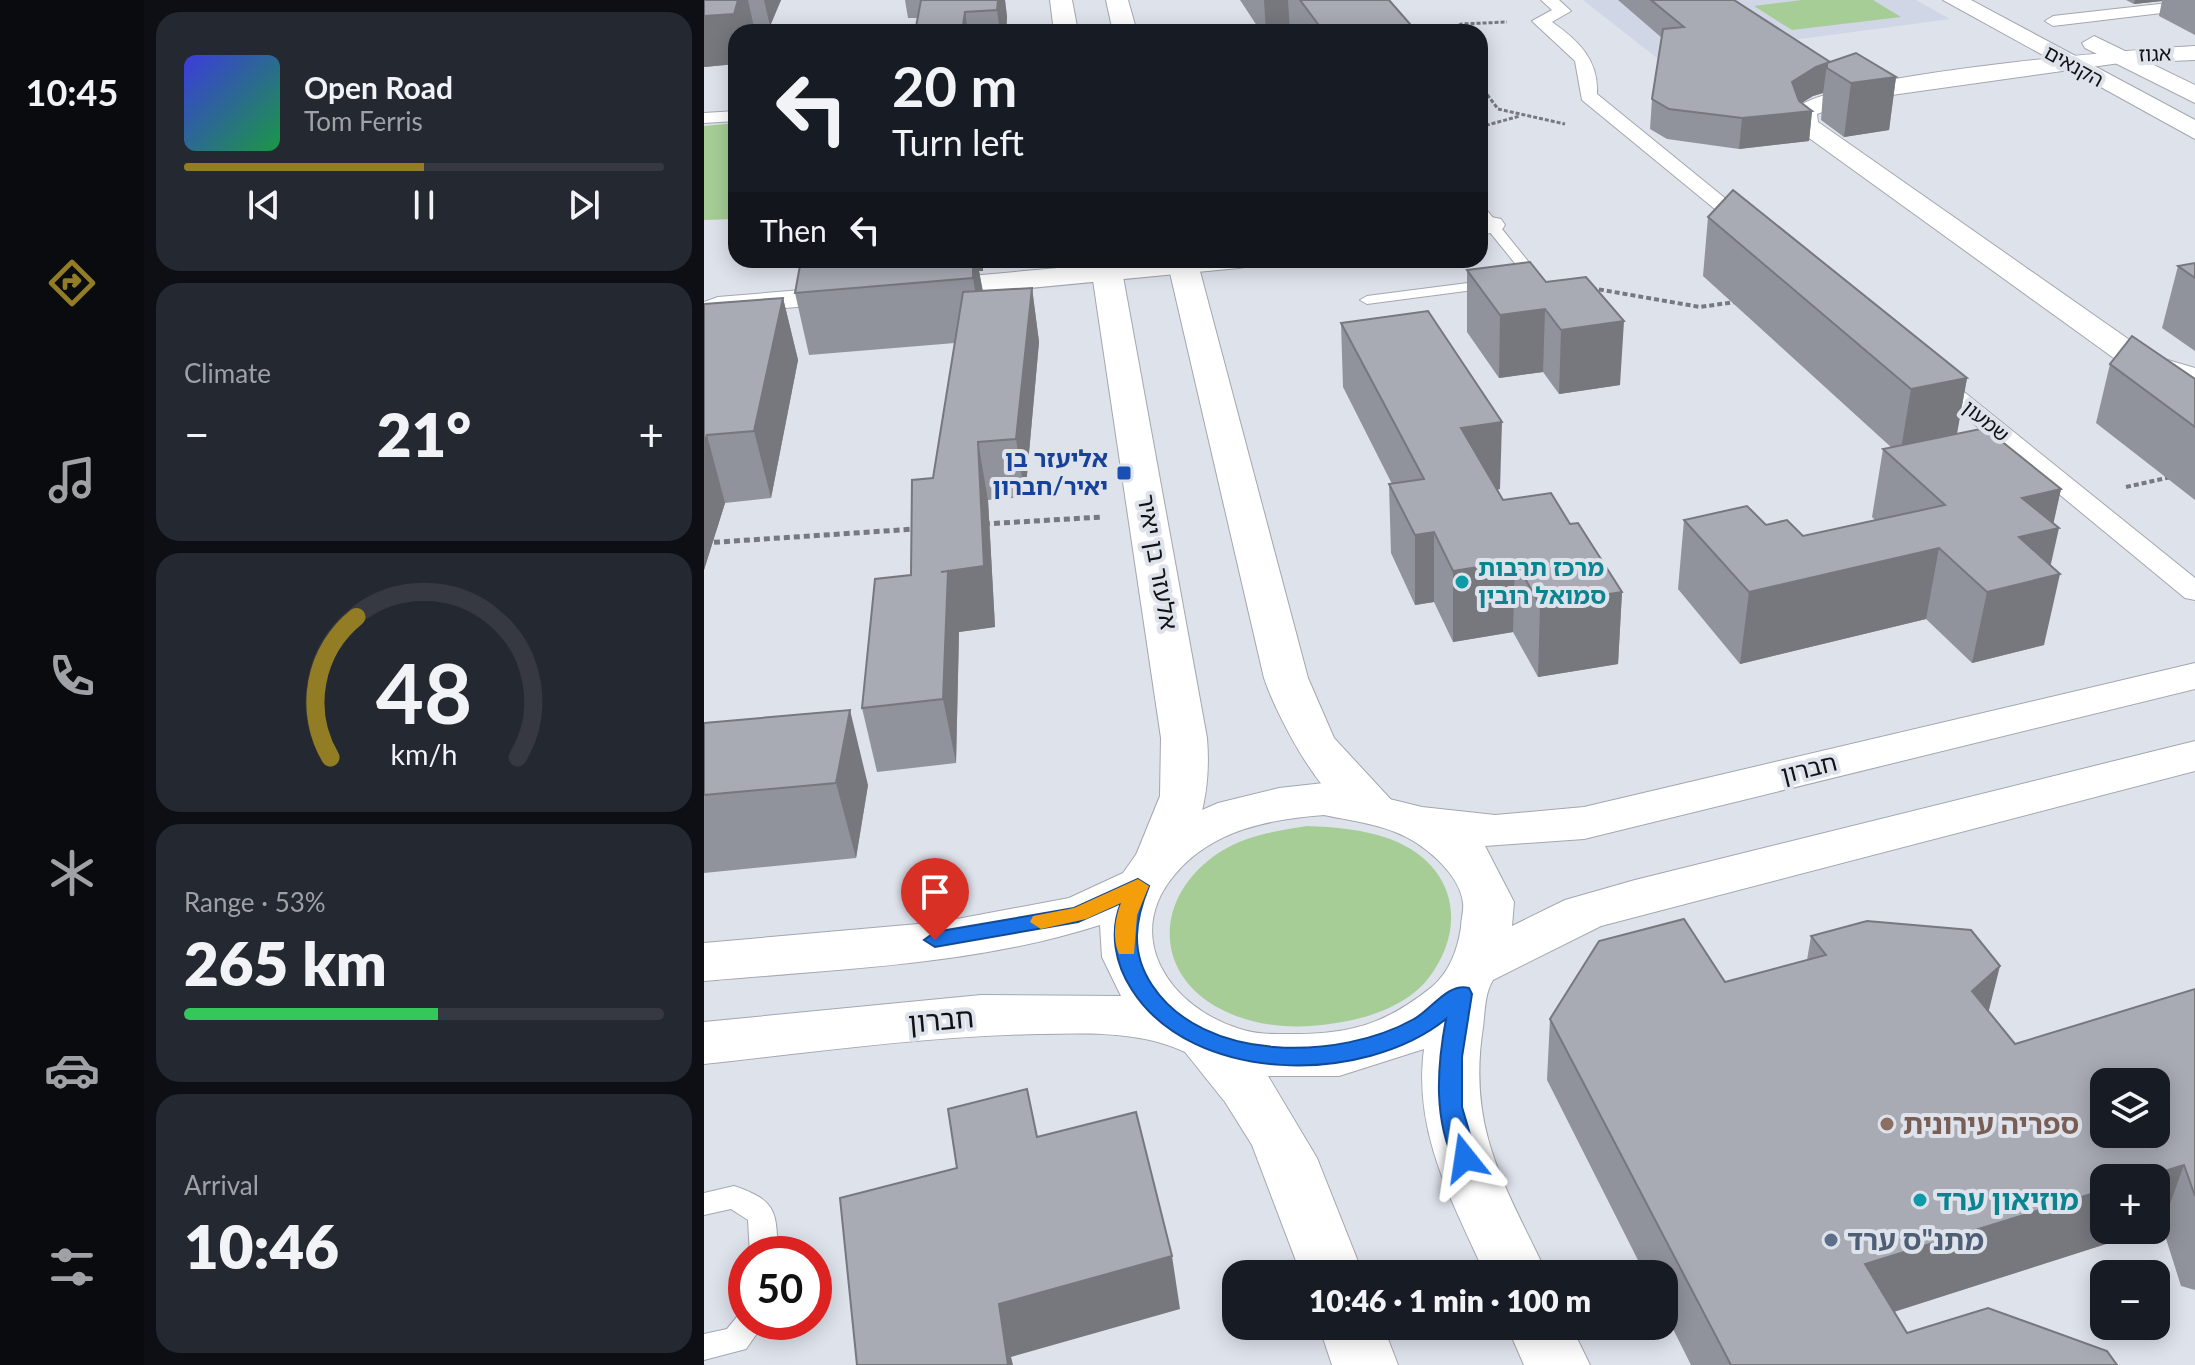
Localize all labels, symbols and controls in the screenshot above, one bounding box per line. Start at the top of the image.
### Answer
street label: הקנאים [2041,39,2108,91]
street label: אגוז [2138,40,2172,66]
text: 20 m [892,52,1017,119]
icon: left [760,56,864,160]
text: Open Road [304,69,453,105]
text: 10:45 [26,70,118,114]
text: Tom Ferris [304,105,423,137]
text: Turn left [892,120,1024,164]
icon: previous [242,183,286,227]
icon: pause [402,183,446,227]
icon: next [562,183,606,227]
icon: left [843,208,887,252]
text: Then [760,212,827,248]
icon: directions [44,255,100,311]
text: Climate [184,357,271,389]
street label: שמעון [1959,394,2014,446]
text: 21° [377,398,471,470]
text: − [184,408,210,460]
text: + [638,408,664,460]
place label: אליעזר בן יאיר/חברון [992,443,1108,500]
icon: music [44,452,100,508]
marker: אליעזר בן יאיר/חברון [1115,464,1133,482]
street label: אלעזר בן יאיר [1132,492,1185,632]
place label: מרכז תרבות סמואל רובין [1478,552,1606,609]
marker: מרכז תרבות סמואל רובין [1453,573,1471,591]
text: 48 [376,642,472,742]
icon: phone [44,648,100,704]
text: km/h [391,738,457,772]
street label: חברון [1778,747,1840,788]
icon: climate [44,845,100,901]
pin [901,858,969,940]
icon: arrive [913,870,957,914]
text: Range · 53% [184,886,326,918]
text: 265 km [184,927,387,999]
street label: חברון [906,999,975,1039]
icon: car [44,1042,100,1098]
map controls [2090,1068,2170,1340]
button: layers [2090,1068,2170,1148]
place label: ספריה עירונית [1903,1106,2079,1140]
marker: ספריה עירונית [1878,1115,1896,1133]
position arrow [1423,1116,1507,1200]
button: + [2090,1164,2170,1244]
text: Arrival [184,1169,259,1201]
place label: מוזיאון ערד [1936,1182,2079,1216]
marker: מוזיאון ערד [1911,1191,1929,1209]
text: 10:46 [184,1210,339,1282]
place label: מתנ"ס ערד [1847,1222,1984,1256]
marker: מתנ"ס ערד [1822,1231,1840,1249]
speed limit sign: 50 [728,1236,832,1340]
icon: filters [44,1239,100,1295]
button: − [2090,1260,2170,1340]
text: 10:46 · 1 min · 100 m [1309,1282,1591,1318]

